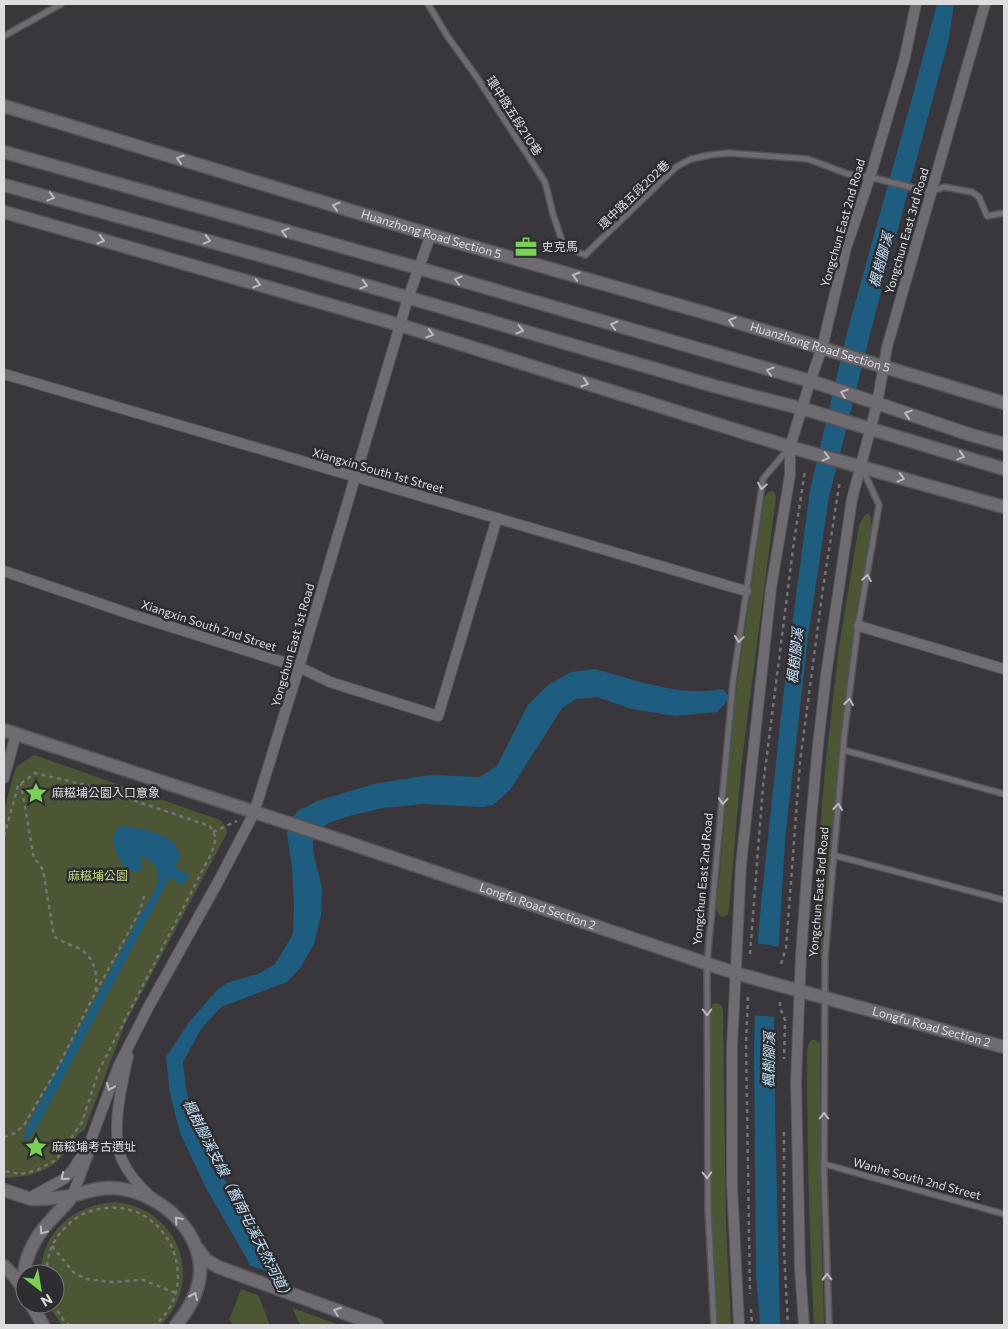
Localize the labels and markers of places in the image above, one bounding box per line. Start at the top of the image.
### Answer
office icon: 史克馬 [513,234,539,260]
place label: 史克馬 [542,239,578,253]
place icon: 麻糍埔公園入口意象 [23,780,49,806]
place label: 麻糍埔公園入口意象 [52,785,160,799]
place icon: 麻糍埔考古遺址 [23,1134,49,1160]
place label: 麻糍埔考古遺址 [52,1139,136,1153]

